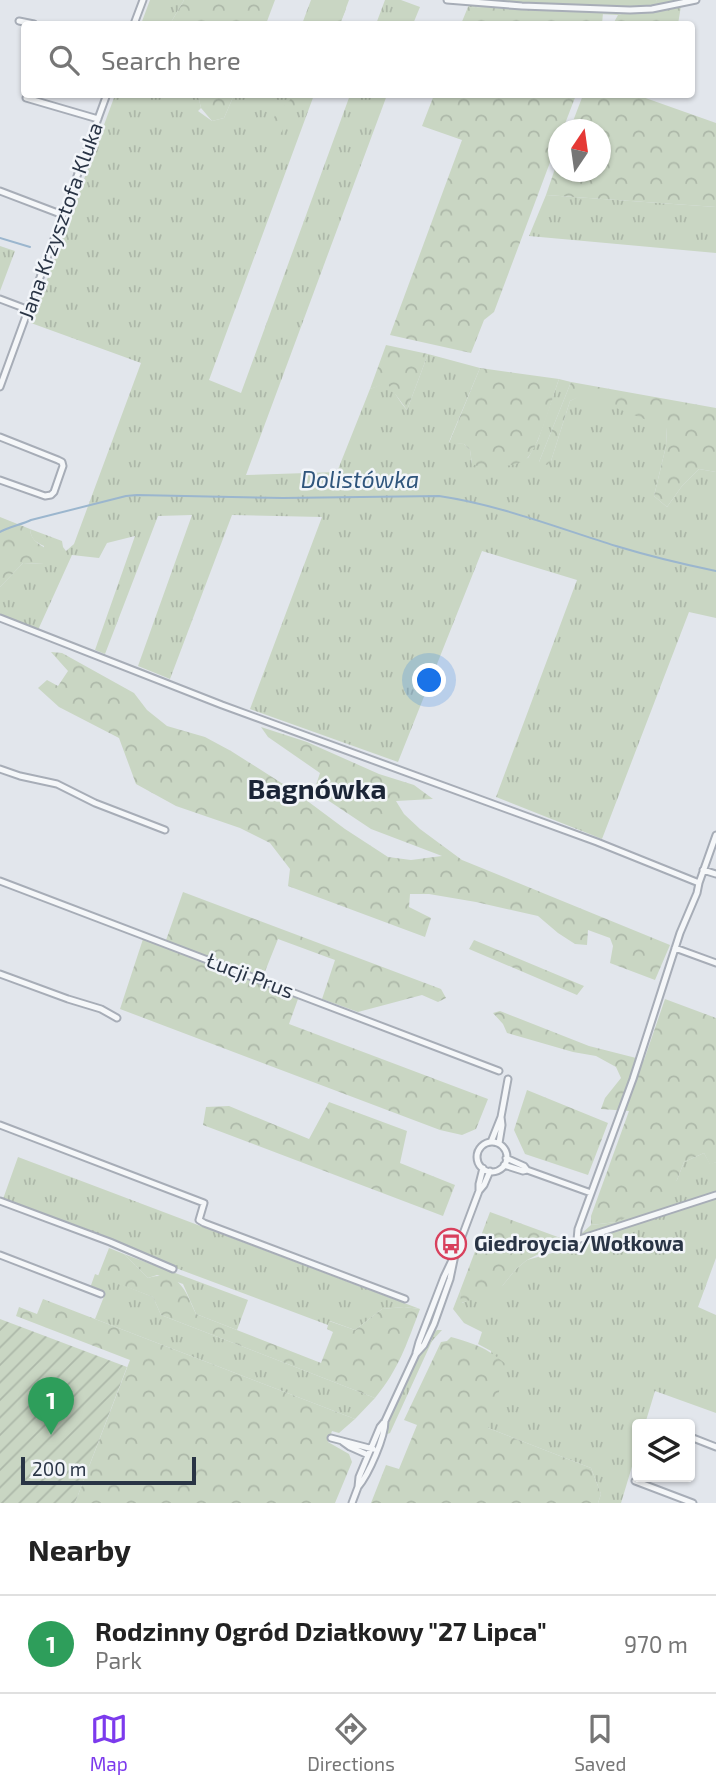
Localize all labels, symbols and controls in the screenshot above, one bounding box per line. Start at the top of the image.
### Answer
search box [21,21,695,98]
icon: search [45,41,83,79]
text: Search here [101,44,241,75]
street label: Jana Krzysztofa Kluka [12,118,107,323]
north arrow [548,119,611,182]
water label: Dolistówka [301,465,419,493]
your location [412,663,446,697]
district label: Bagnówka [248,771,386,805]
street label: Łucji Prus [203,946,298,1004]
bus stop icon: Giedroycia/Wołkowa [434,1227,468,1261]
place label: Giedroycia/Wołkowa [474,1230,684,1256]
pin: 1 [28,1377,74,1435]
map controls [632,1419,695,1482]
button: layers [632,1419,695,1482]
scale bar [21,1454,196,1486]
text: 200 m [32,1457,86,1480]
text: Nearby [28,1531,131,1567]
text: Rodzinny Ogród Działkowy "27 Lipca" [95,1615,547,1646]
text: 1 [46,1630,56,1658]
text: 970 m [624,1630,688,1658]
text: Park [95,1646,142,1674]
tab: Map [90,1710,128,1775]
tab: Directions [307,1710,395,1775]
tab: Saved [574,1710,626,1775]

